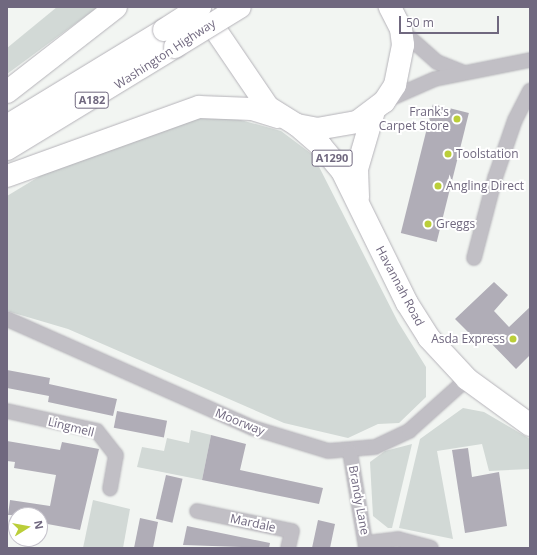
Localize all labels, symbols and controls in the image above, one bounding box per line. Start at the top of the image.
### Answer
scale bar [401,8,501,34]
text: 50 m [406,14,434,31]
street label: Washington Highway [112,16,218,92]
road number: A182 [74,91,110,109]
place label: Frank's Carpet Store [379,105,449,133]
marker: Frank's Carpet Store [452,114,462,124]
place label: Toolstation [456,147,519,161]
road number: A1290 [311,149,353,167]
marker: Toolstation [443,149,453,159]
place label: Angling Direct [446,179,524,193]
marker: Angling Direct [433,181,443,191]
place label: Greggs [436,217,475,231]
marker: Greggs [423,219,433,229]
street label: Havannah Road [373,243,427,329]
place label: Asda Express [431,332,505,346]
marker: Asda Express [508,334,518,344]
street label: Moorway [213,406,267,438]
street label: Lingmell [46,414,96,440]
street label: Brandy Lane [346,464,372,536]
north arrow [8,507,48,547]
street label: Mardale [229,511,277,535]
text: N [31,519,48,531]

